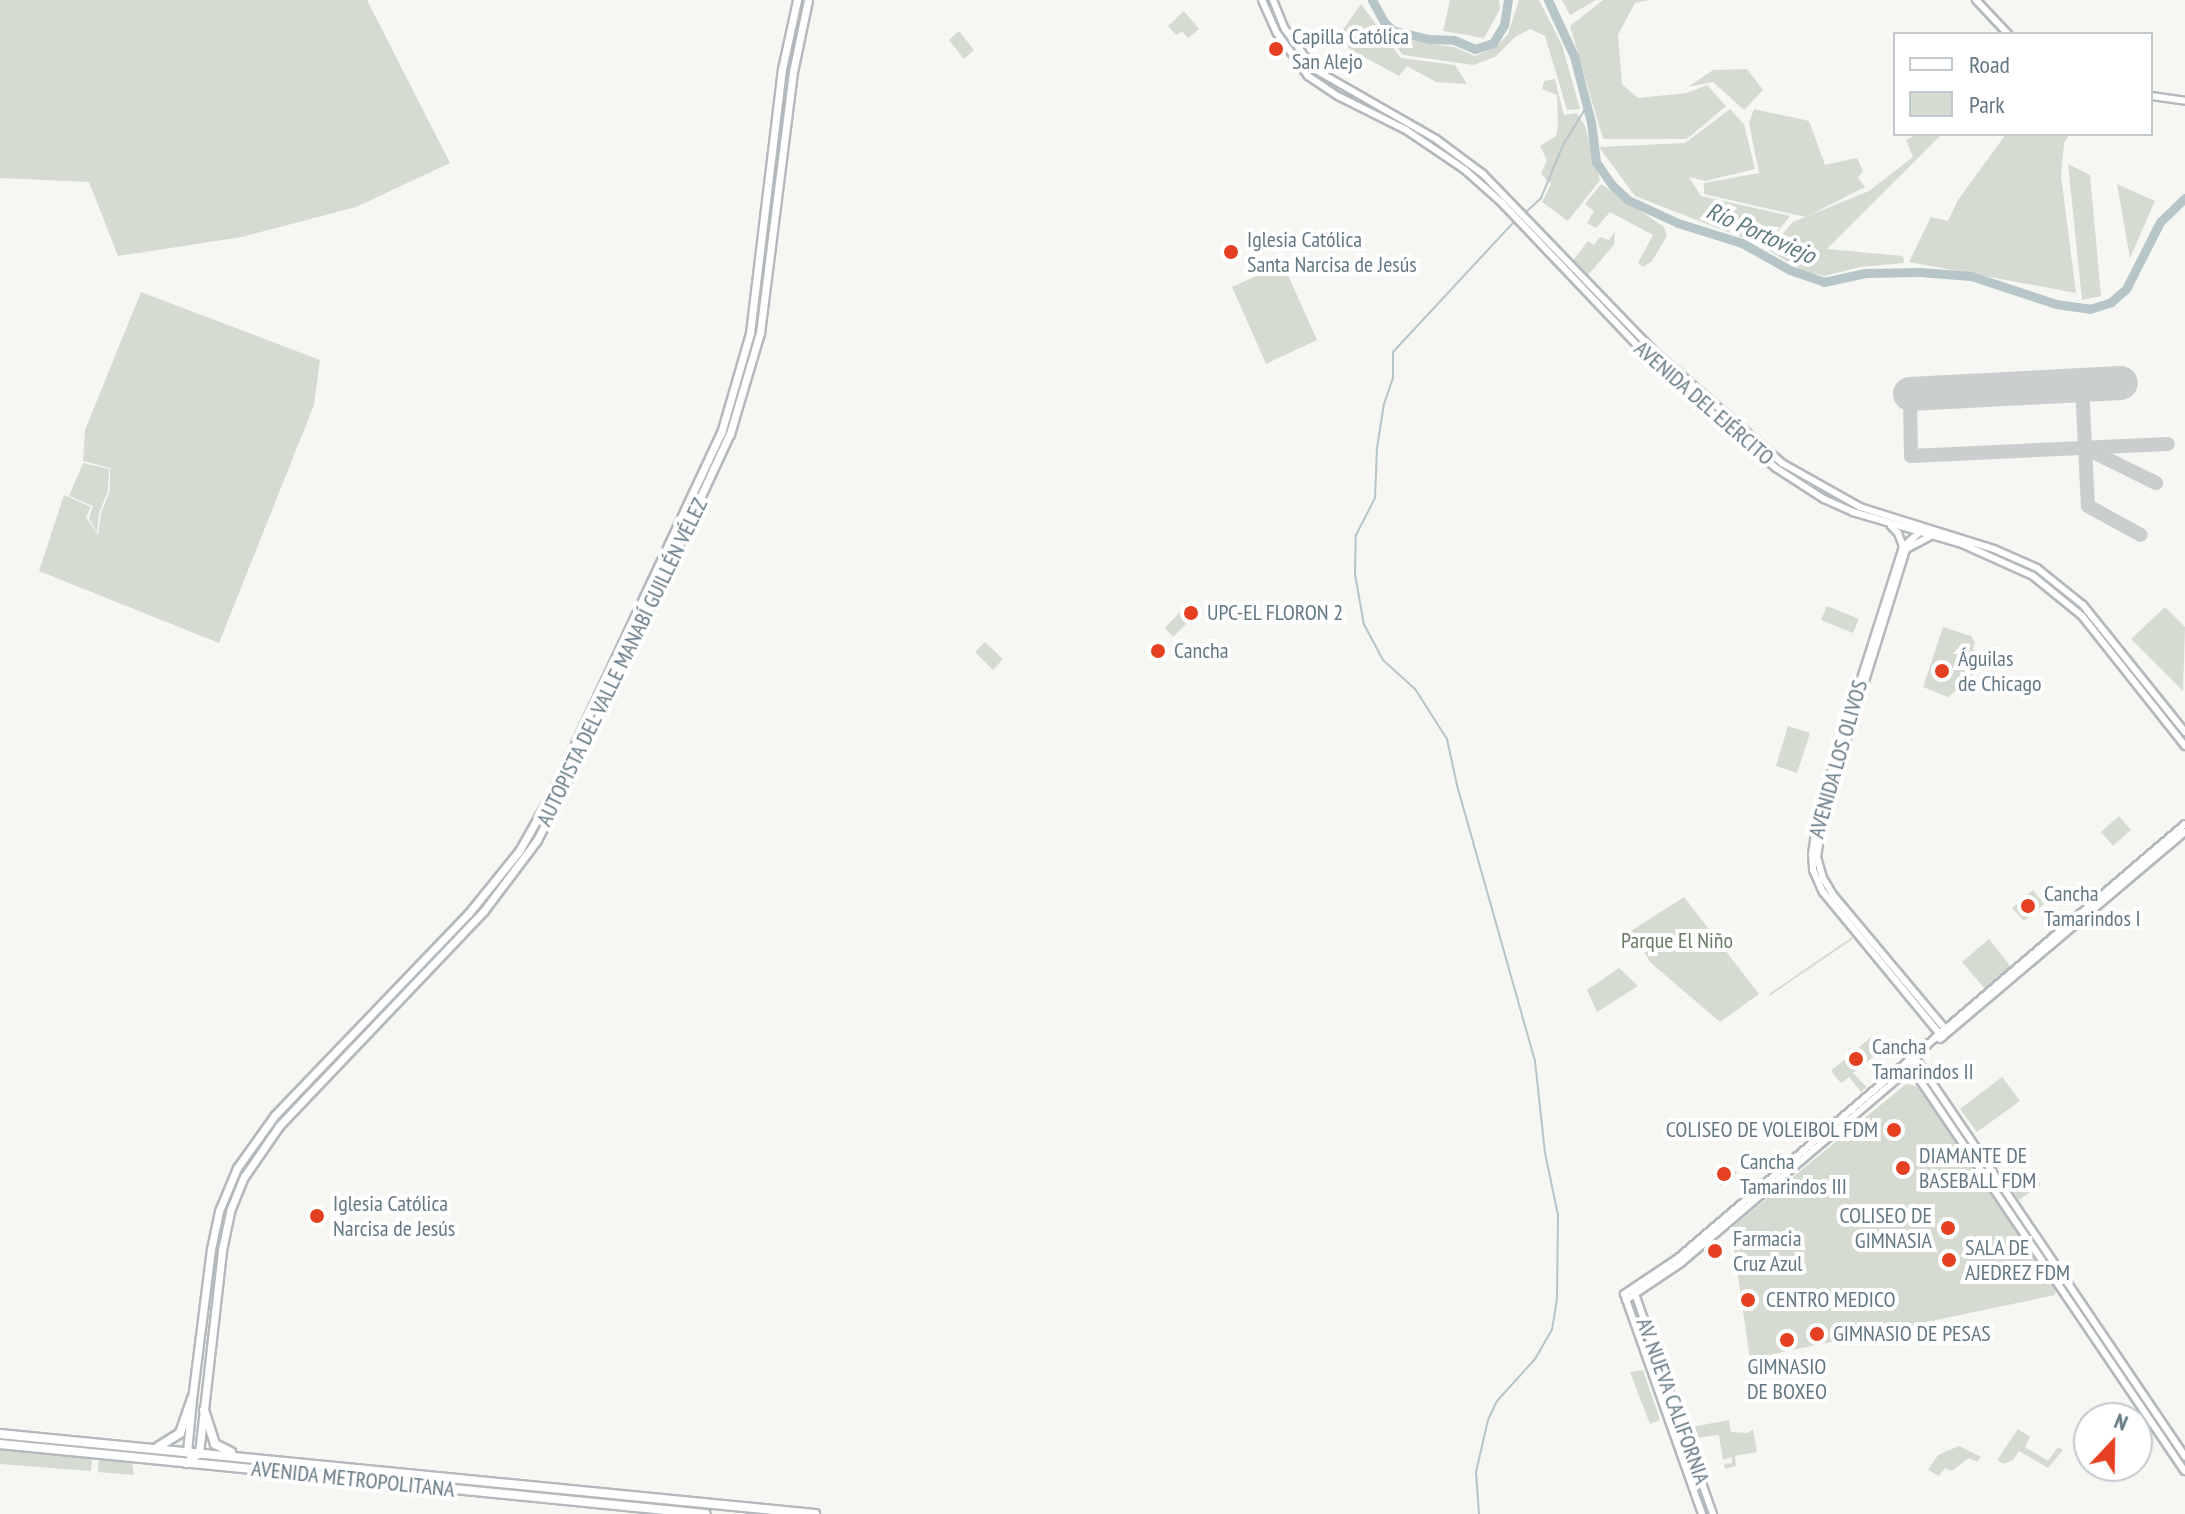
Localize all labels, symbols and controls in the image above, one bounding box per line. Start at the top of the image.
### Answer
place label: Capilla Católica San Alejo [1292,23,1409,74]
legend [1893,32,2153,136]
marker: Capilla Católica San Alejo [1267,40,1285,58]
text: Road [1969,49,2010,80]
text: Park [1969,89,2005,120]
water label: Río Portoviejo [1702,196,1820,270]
place label: Iglesia Católica Santa Narcisa de Jesús [1247,226,1417,278]
marker: Iglesia Católica Santa Narcisa de Jesús [1222,243,1240,261]
street label: AVENIDA DEL EJÉRCITO [1628,335,1780,471]
street label: AUTOPISTA DEL VALLE MANABÍ GUILLÉN VÉLEZ [530,493,714,831]
place label: UPC-EL FLORON 2 [1207,600,1344,626]
marker: UPC-EL FLORON 2 [1182,604,1200,622]
place label: Cancha [1174,638,1229,664]
marker: Cancha [1149,642,1167,660]
place label: Águilas de Chicago [1958,645,2041,696]
marker: Águilas de Chicago [1933,662,1951,680]
street label: AVENIDA LOS OLIVOS [1803,677,1873,841]
place label: Cancha Tamarindos I [2044,880,2141,932]
marker: Cancha Tamarindos I [2019,897,2037,915]
park label: Parque El Niño [1621,928,1733,954]
place label: Cancha Tamarindos II [1872,1033,1974,1084]
marker: Cancha Tamarindos II [1847,1050,1865,1068]
place label: COLISEO DE VOLEIBOL FDM [1664,1117,1878,1143]
marker: COLISEO DE VOLEIBOL FDM [1885,1121,1903,1139]
place label: DIAMANTE DE BASEBALL FDM [1919,1142,2037,1194]
place label: Cancha Tamarindos III [1740,1148,1847,1200]
marker: DIAMANTE DE BASEBALL FDM [1894,1159,1912,1177]
marker: Cancha Tamarindos III [1715,1165,1733,1183]
place label: Iglesia Católica Narcisa de Jesús [333,1190,455,1242]
place label: COLISEO DE GIMNASIA [1839,1202,1932,1254]
marker: Iglesia Católica Narcisa de Jesús [308,1207,326,1225]
marker: COLISEO DE GIMNASIA [1939,1219,1957,1237]
place label: Farmacia Cruz Azul [1733,1225,1804,1276]
place label: SALA DE AJEDREZ FDM [1965,1234,2071,1286]
marker: Farmacia Cruz Azul [1704,1240,1726,1262]
marker: SALA DE AJEDREZ FDM [1940,1251,1958,1269]
place label: CENTRO MEDICO [1766,1287,1896,1313]
marker: CENTRO MEDICO [1737,1289,1759,1311]
street label: AV. NUEVA CALIFORNIA [1630,1313,1716,1489]
place label: GIMNASIO DE PESAS [1833,1321,1991,1347]
marker: GIMNASIO DE PESAS [1808,1325,1826,1343]
marker: GIMNASIO DE BOXEO [1778,1331,1796,1349]
place label: GIMNASIO DE BOXEO [1747,1353,1827,1404]
north arrow [2073,1402,2153,1482]
text: N [2110,1406,2132,1437]
street label: AVENIDA METROPOLITANA [250,1455,456,1503]

